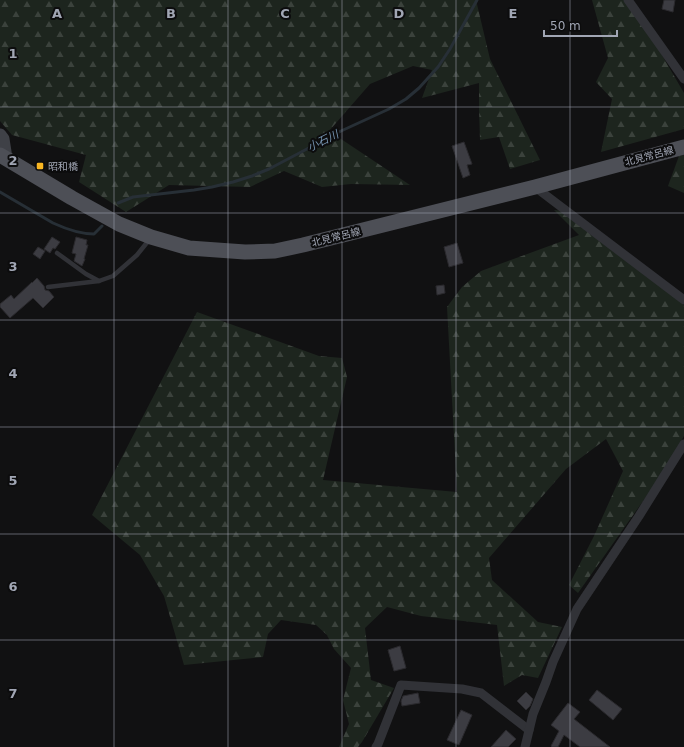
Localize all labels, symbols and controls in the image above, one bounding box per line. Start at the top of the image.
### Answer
text: A [52,6,62,21]
text: B [166,6,176,21]
text: C [280,6,290,21]
text: D [394,6,405,21]
text: E [509,6,517,21]
scale bar [544,12,617,38]
text: 50 m [550,19,581,33]
text: 1 [8,46,18,61]
water label: 小石川 [305,127,342,154]
street label: 北見常呂線 [623,144,675,168]
text: 2 [8,153,18,168]
marker: 昭和橋 [35,161,45,171]
place label: 昭和橋 [48,161,78,172]
street label: 北見常呂線 [310,226,362,248]
text: 3 [8,259,18,274]
text: 4 [8,366,18,381]
text: 5 [8,473,18,488]
text: 6 [8,579,18,594]
text: 7 [8,686,18,701]

